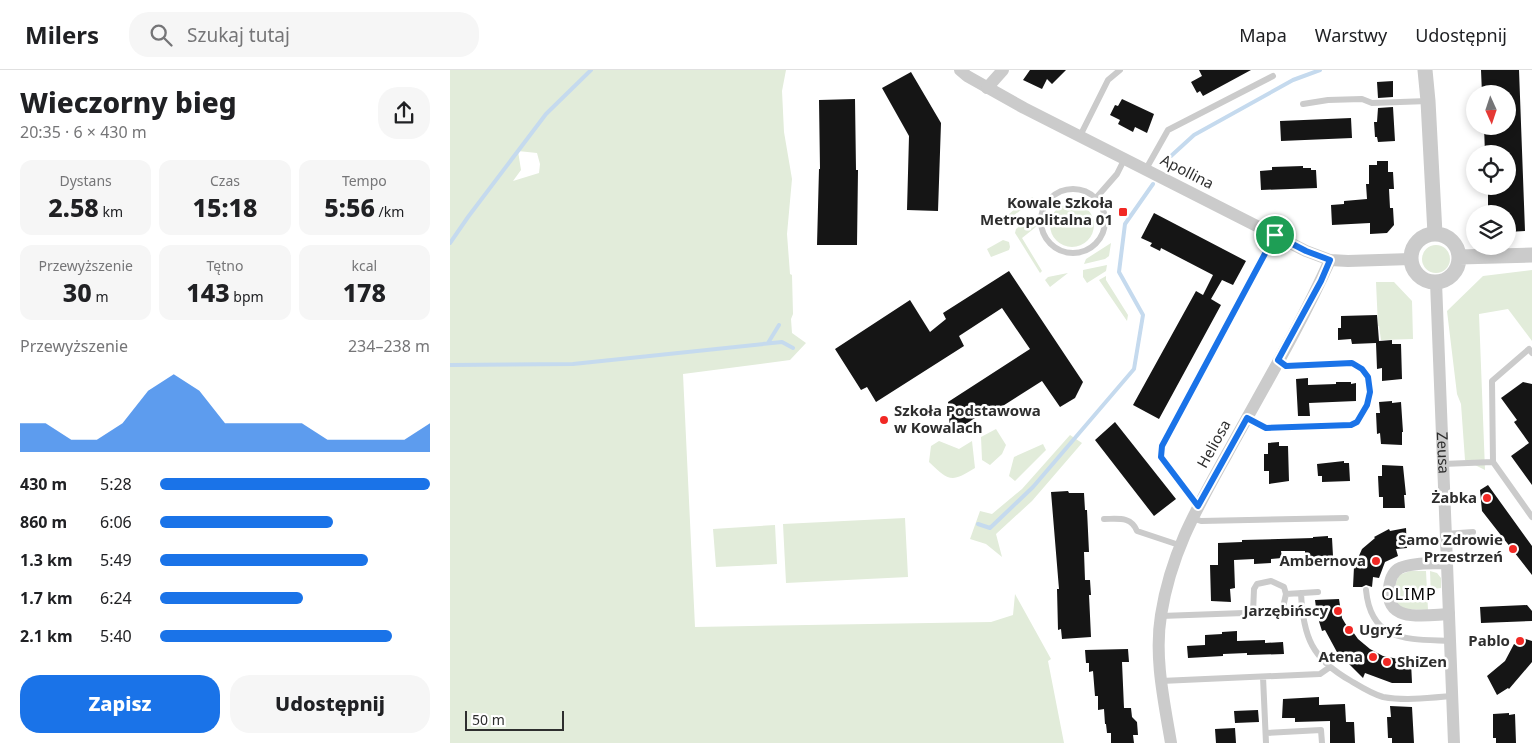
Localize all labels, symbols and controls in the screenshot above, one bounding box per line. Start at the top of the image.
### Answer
search box [129,12,479,57]
text: Milers [25,18,99,51]
icon: search [147,21,175,49]
text: Szukaj tutaj [187,22,290,48]
text: Mapa [1239,23,1287,47]
text: Warstwy [1315,23,1387,47]
text: Udostępnij [1415,23,1507,47]
text: Wieczorny bieg [20,83,236,121]
north arrow [1466,85,1516,135]
map controls [1466,85,1516,255]
button: share [378,87,430,139]
text: 20:35 · 6 × 430 m [20,121,147,143]
button: locate [1466,145,1516,195]
street label: Apollina [1157,149,1217,193]
text: Dystans [59,171,112,190]
text: Czas [210,171,240,190]
text: Tempo [342,171,387,190]
text: 2.58 [48,190,99,224]
text: 15:18 [193,190,257,224]
text: 5:56 [324,190,375,224]
place label: Kowale Szkoła Metropolitalna 01 [980,192,1113,229]
text: km [99,202,123,221]
text: /km [375,202,404,221]
button: layers [1466,205,1516,255]
marker: Kowale Szkoła Metropolitalna 01 [1117,206,1129,218]
pin [1254,214,1296,256]
icon: arrive [1261,221,1289,249]
text: Przewyższenie [38,256,133,275]
text: Tętno [207,256,243,275]
text: kcal [351,256,377,275]
text: 30 [63,275,92,309]
text: 143 [186,275,230,309]
text: 178 [343,275,386,309]
text: m [92,287,108,306]
text: bpm [230,287,264,306]
text: Przewyższenie [20,335,128,357]
text: 234–238 m [348,335,430,357]
place label: Szkoła Podstawowa w Kowalach [894,400,1041,437]
marker: Szkoła Podstawowa w Kowalach [878,414,890,426]
street label: Heliosa [1192,416,1234,471]
street label: Zeusa [1433,431,1454,474]
text: 430 m [20,473,67,495]
text: 5:28 [100,473,132,495]
place label: Żabka [1432,487,1477,507]
marker: Żabka [1481,492,1493,504]
text: 860 m [20,511,67,533]
text: 6:06 [100,511,132,533]
place label: Samo Zdrowie Przestrzeń [1398,529,1503,566]
marker: Samo Zdrowie Przestrzeń [1507,543,1519,555]
text: 1.3 km [20,549,72,571]
text: 5:49 [100,549,132,571]
place label: Ambernova [1279,550,1366,570]
marker: Ambernova [1370,555,1382,567]
district label: OLIMP [1381,583,1437,605]
text: 1.7 km [20,587,72,609]
text: 6:24 [100,587,132,609]
place label: Jarzębińscy [1242,600,1328,620]
marker: Jarzębińscy [1332,605,1344,617]
place label: Ugryź [1359,619,1403,639]
marker: Ugryź [1343,624,1355,636]
text: 2.1 km [20,625,72,647]
text: 5:40 [100,625,132,647]
place label: Pablo [1468,630,1510,650]
marker: Pablo [1514,635,1526,647]
place label: Atena [1318,646,1363,666]
marker: Atena [1367,651,1379,663]
place label: ShiZen [1397,651,1447,671]
marker: ShiZen [1381,656,1393,668]
button: Zapisz [20,675,220,733]
button: Udostępnij [230,675,430,733]
scale bar [465,708,564,731]
text: 50 m [472,710,505,729]

